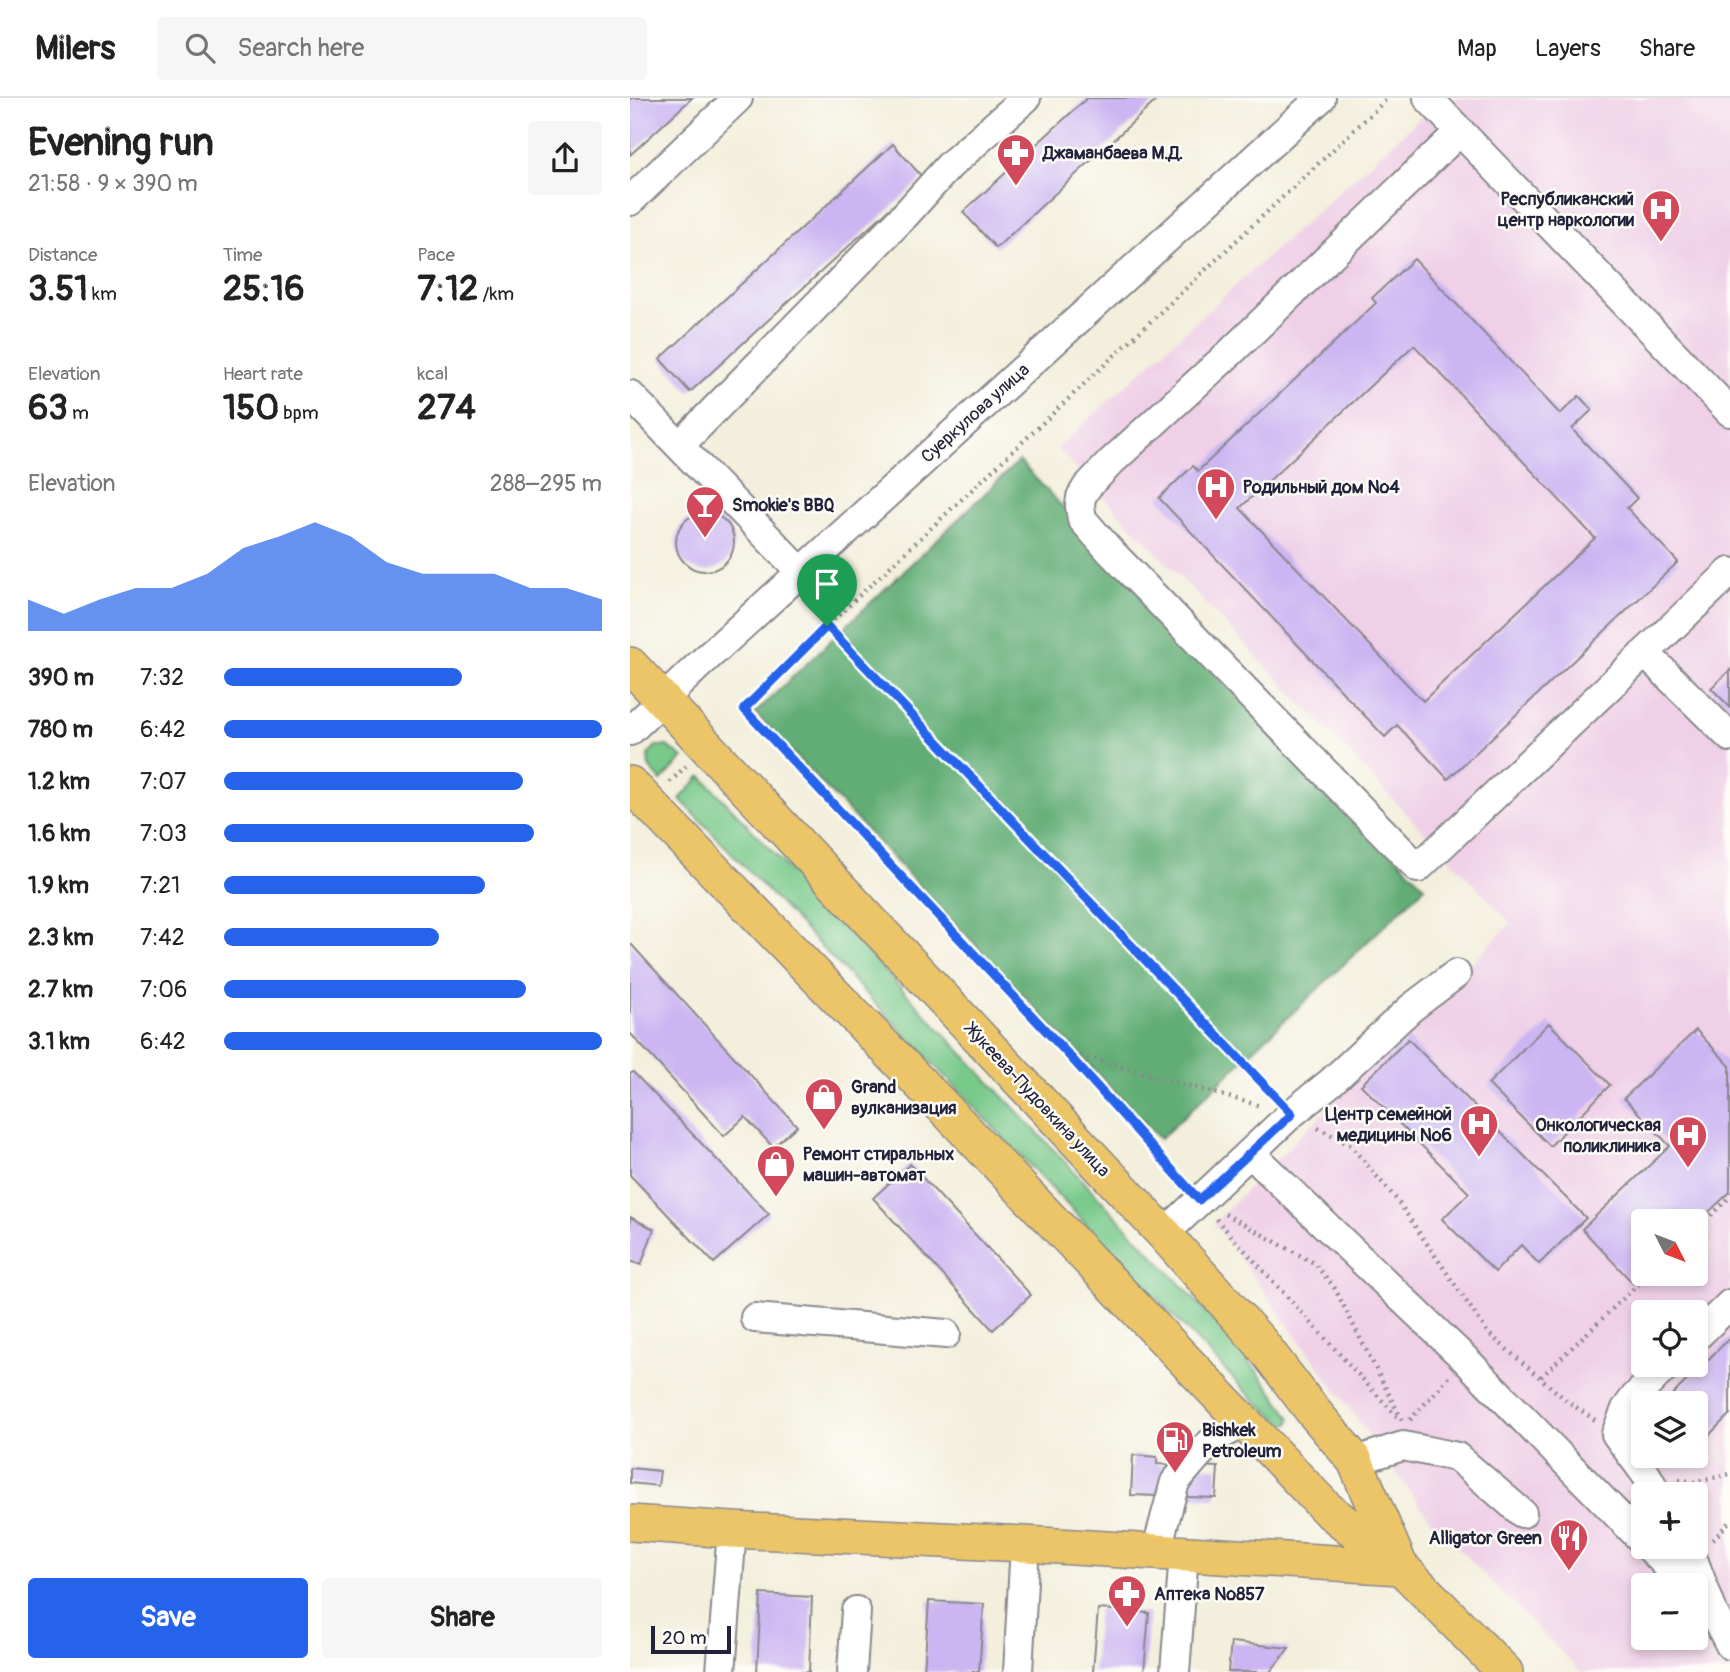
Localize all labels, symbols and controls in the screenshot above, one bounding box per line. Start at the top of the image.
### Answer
search box [157,17,647,80]
text: Milers [35,28,115,69]
icon: search [181,29,219,67]
text: Search here [237,32,364,64]
text: Map [1457,34,1497,63]
text: Layers [1535,34,1601,63]
text: Share [1639,34,1695,63]
text: Evening run [28,119,214,167]
button: share [528,121,602,195]
pharmacy icon: Джаманбаева М.Д. [995,132,1037,187]
place label: Джаманбаева М.Д. [1042,142,1183,165]
text: 21:58 · 9 × 390 m [28,169,198,198]
place label: Республиканский центр наркологии [1497,188,1634,232]
hospital icon: Республиканский центр наркологии [1640,188,1682,243]
text: Distance [28,243,97,267]
text: Time [223,243,262,267]
text: Pace [417,243,455,267]
text: 3.51 [28,267,88,311]
text: 25:16 [223,267,305,311]
text: 7:12 [417,267,478,311]
text: km [88,282,117,306]
text: /km [478,282,514,306]
street label: Суеркулова улица [916,359,1034,468]
text: Elevation [28,362,100,386]
text: Heart rate [223,362,303,386]
text: kcal [417,362,448,386]
text: 63 [28,386,68,430]
text: 150 [223,386,279,430]
text: 274 [417,386,476,430]
text: m [68,401,89,425]
text: bpm [279,401,319,425]
hospital icon: Родильный дом №4 [1195,466,1237,521]
text: Elevation [28,469,116,498]
text: 288–295 m [490,469,602,498]
place label: Родильный дом №4 [1243,476,1400,499]
bar icon: Smokie's BBQ [684,484,726,539]
place label: Smokie's BBQ [732,494,835,517]
pin [797,554,857,626]
icon: arrive [808,565,846,603]
text: 390 m [28,663,94,692]
text: 7:32 [140,663,184,692]
text: 780 m [28,715,93,744]
text: 6:42 [140,715,186,744]
text: 1.2 km [28,767,90,796]
text: 7:07 [140,767,186,796]
text: 1.6 km [28,819,90,848]
text: 7:03 [140,819,187,848]
text: 1.9 km [28,871,89,900]
text: 7:21 [140,871,180,900]
text: 2.3 km [28,923,94,952]
text: 7:42 [140,923,185,952]
text: 2.7 km [28,975,93,1004]
text: 7:06 [140,975,187,1004]
street label: Жукеева-Пудовкина улица [958,1017,1115,1182]
text: 3.1 km [28,1027,90,1056]
text: 6:42 [140,1027,186,1056]
shop icon: Grand вулканизация [803,1076,845,1131]
place label: Grand вулканизация [851,1076,956,1120]
place label: Центр семейной медицины №6 [1325,1103,1452,1147]
hospital icon: Центр семейной медицины №6 [1458,1103,1500,1158]
place label: Онкологическая поликлиника [1535,1114,1662,1158]
hospital icon: Онкологическая поликлиника [1667,1114,1709,1169]
shop icon: Ремонт стиральных машин-автомат [755,1143,797,1198]
place label: Ремонт стиральных машин-автомат [803,1143,954,1187]
north arrow [1631,1209,1708,1286]
map controls [1631,1209,1708,1650]
button: locate [1631,1300,1708,1377]
button: layers [1631,1391,1708,1468]
fuel station icon: Bishkek Petroleum [1154,1419,1196,1474]
place label: Bishkek Petroleum [1202,1419,1281,1463]
button: + [1631,1482,1708,1559]
restaurant icon: Alligator Green [1548,1517,1590,1572]
place label: Alligator Green [1429,1527,1542,1550]
pharmacy icon: Аптека №857 [1106,1573,1148,1628]
button: − [1631,1573,1708,1650]
button: Save [28,1578,308,1658]
button: Share [322,1578,602,1658]
place label: Аптека №857 [1154,1583,1265,1606]
scale bar [651,1623,732,1655]
text: 20 m [662,1626,707,1650]

